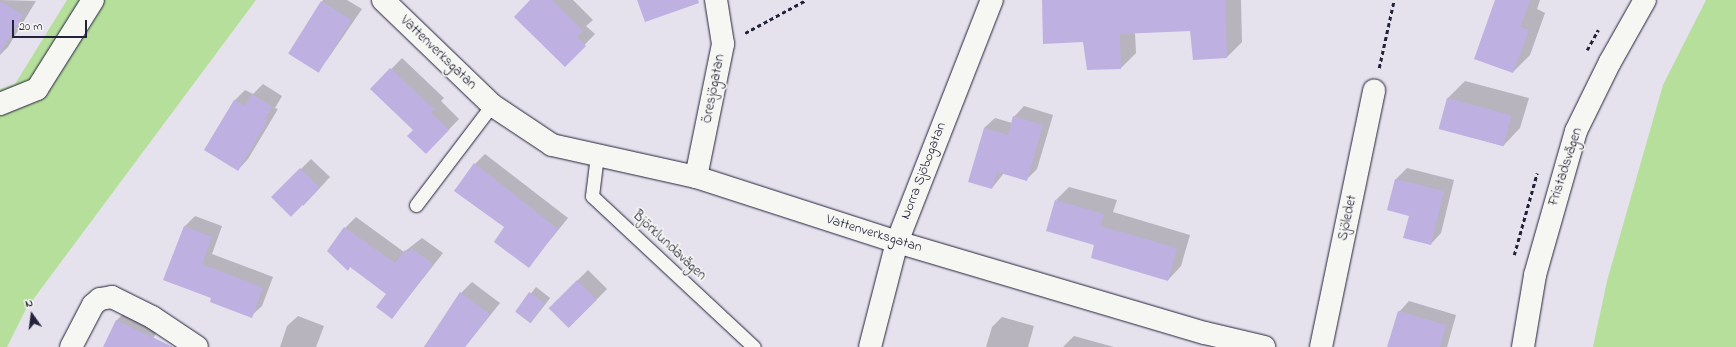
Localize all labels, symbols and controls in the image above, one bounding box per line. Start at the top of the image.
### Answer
scale bar [14,12,89,38]
street label: Vattenverksgatan [396,12,480,94]
text: 20 m [19,18,42,36]
street label: Öresjögatan [699,53,729,125]
street label: Norra Sjöbogatan [898,120,950,222]
street label: Fristadsvägen [1545,126,1587,208]
street label: Sjöledet [1335,194,1361,242]
street label: Björklundavägen [629,208,709,284]
street label: Vattenverksgatan [824,211,924,257]
north arrow [12,295,52,335]
text: N [24,295,35,312]

